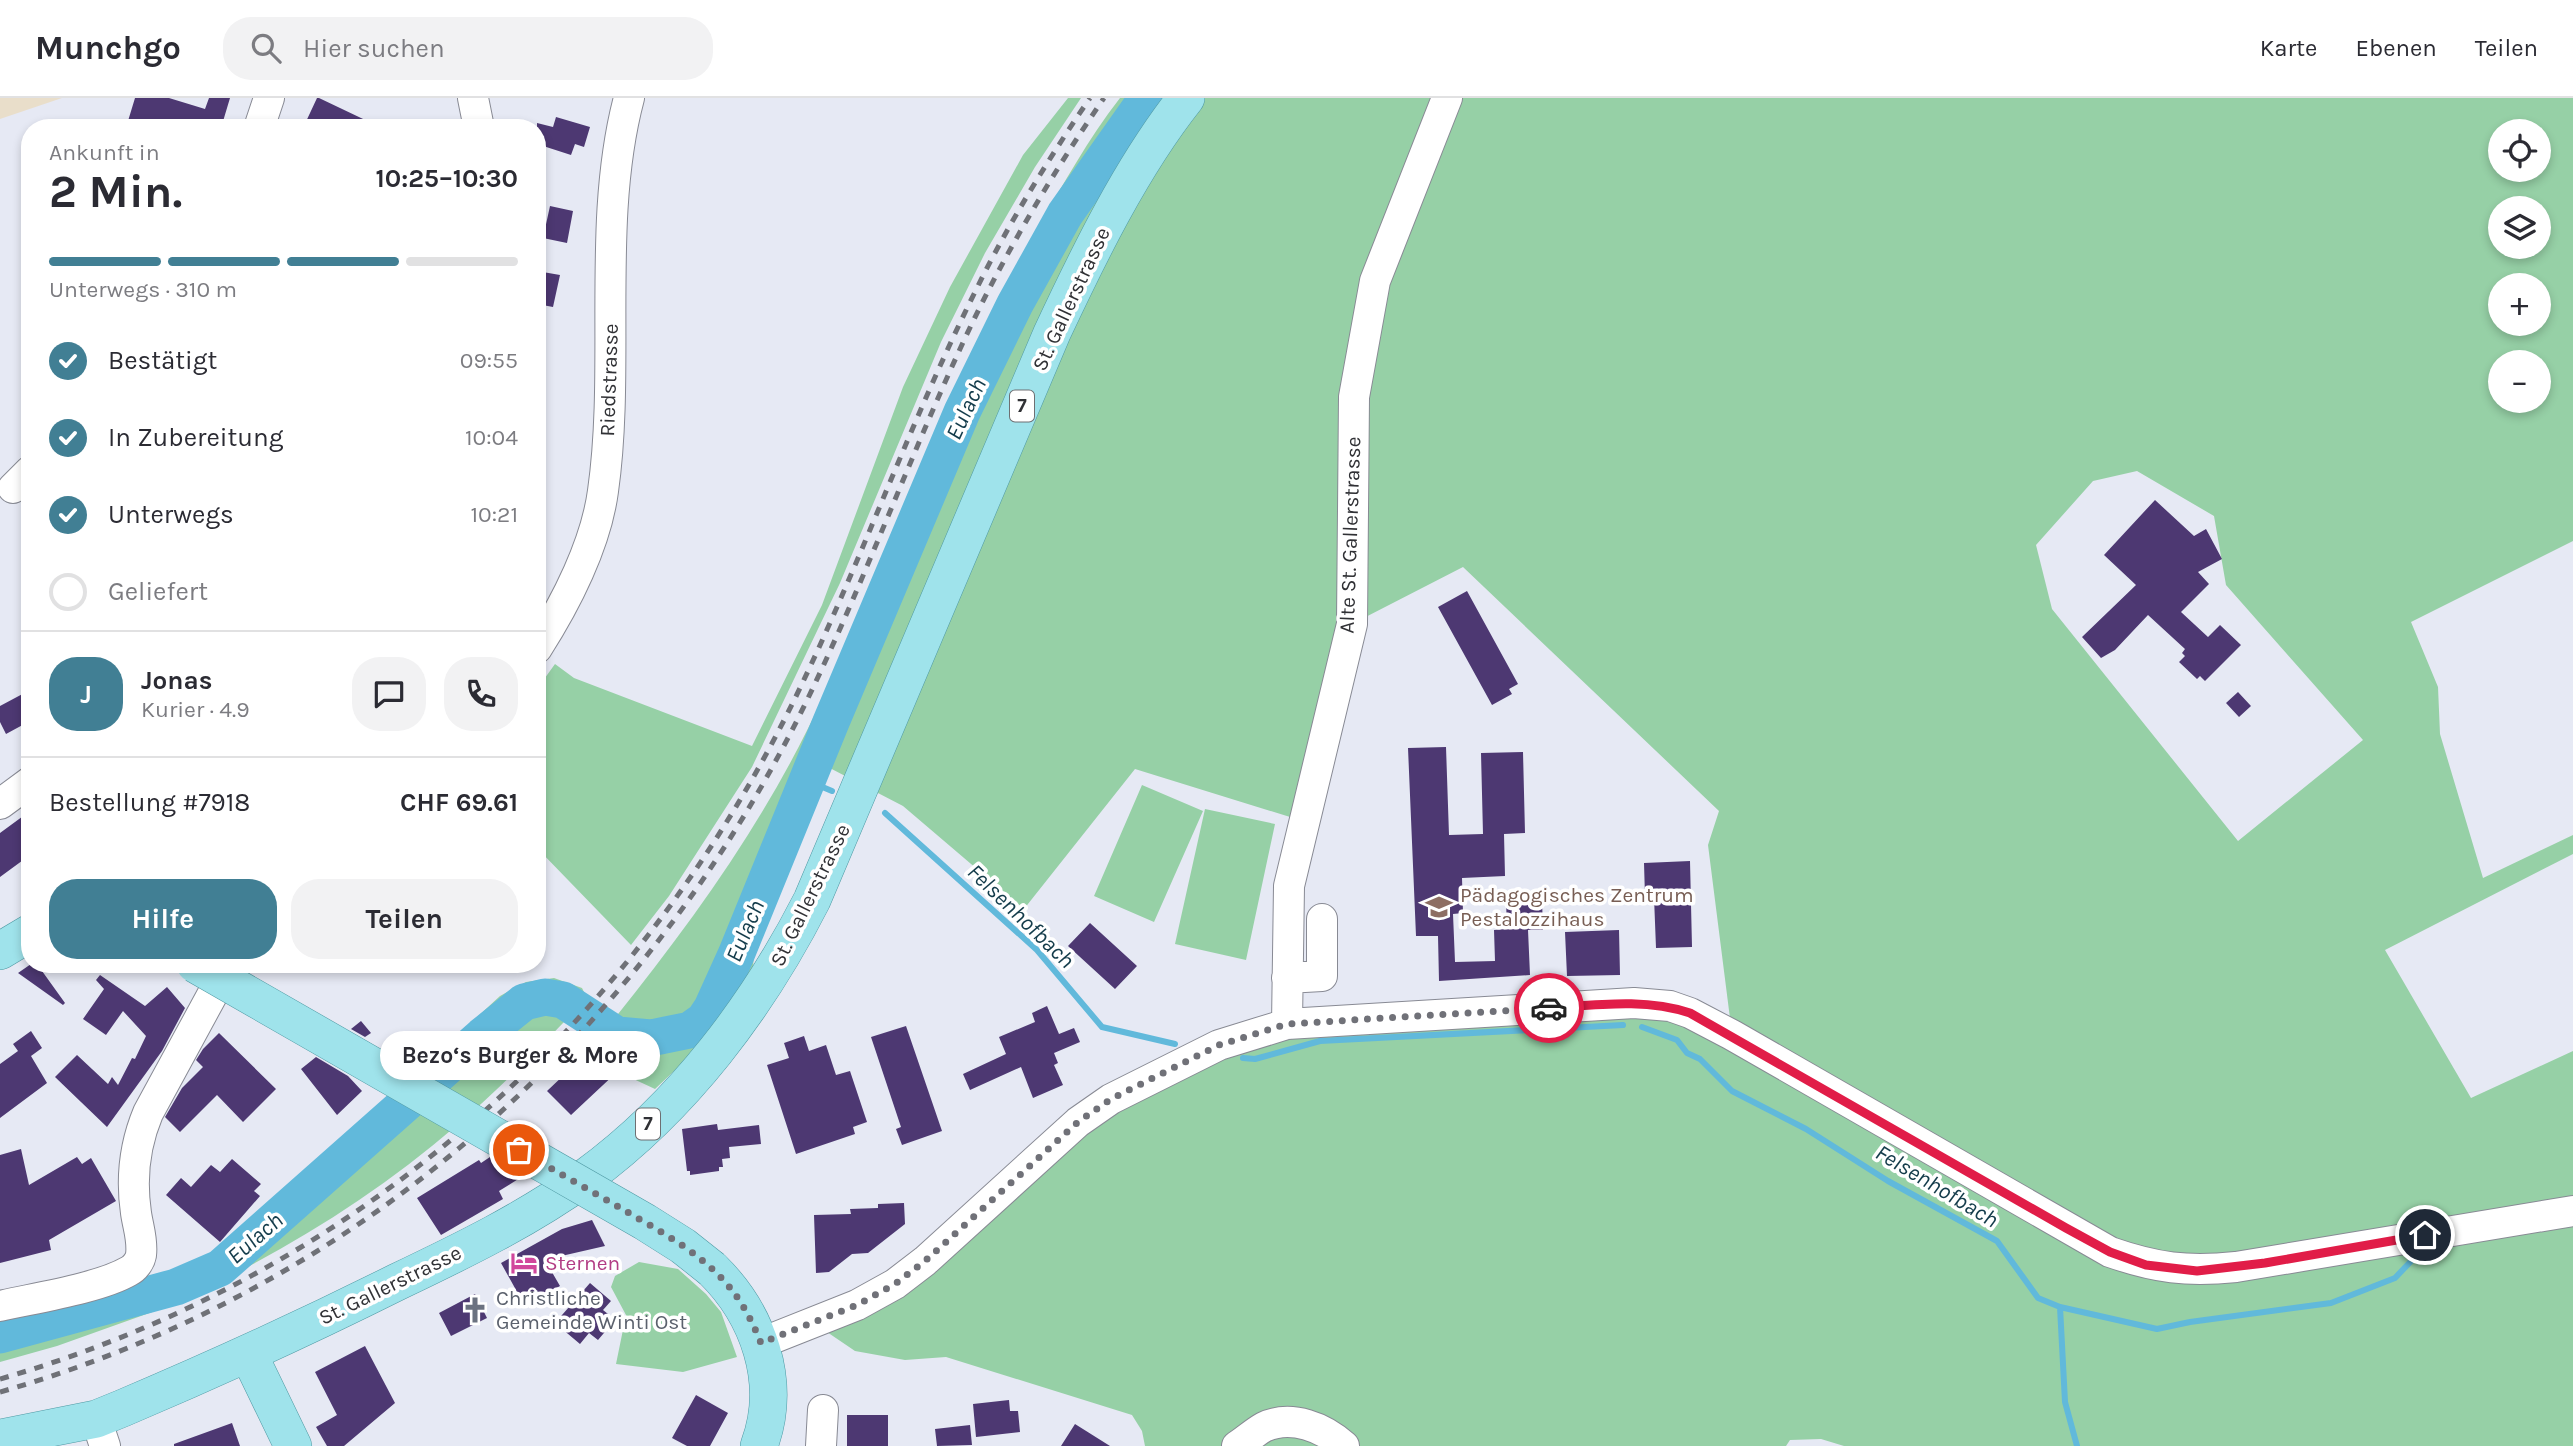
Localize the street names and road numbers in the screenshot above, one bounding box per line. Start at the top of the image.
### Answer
street label: St. Gallerstrasse [1027,223,1115,375]
street label: Riedstrasse [595,323,623,437]
road number: 7 [1010,390,1034,422]
street label: Alte St. Gallerstrasse [1335,436,1365,634]
street label: St. Gallerstrasse [765,820,855,970]
road number: 7 [636,1108,660,1140]
street label: St. Gallerstrasse [315,1240,465,1330]

